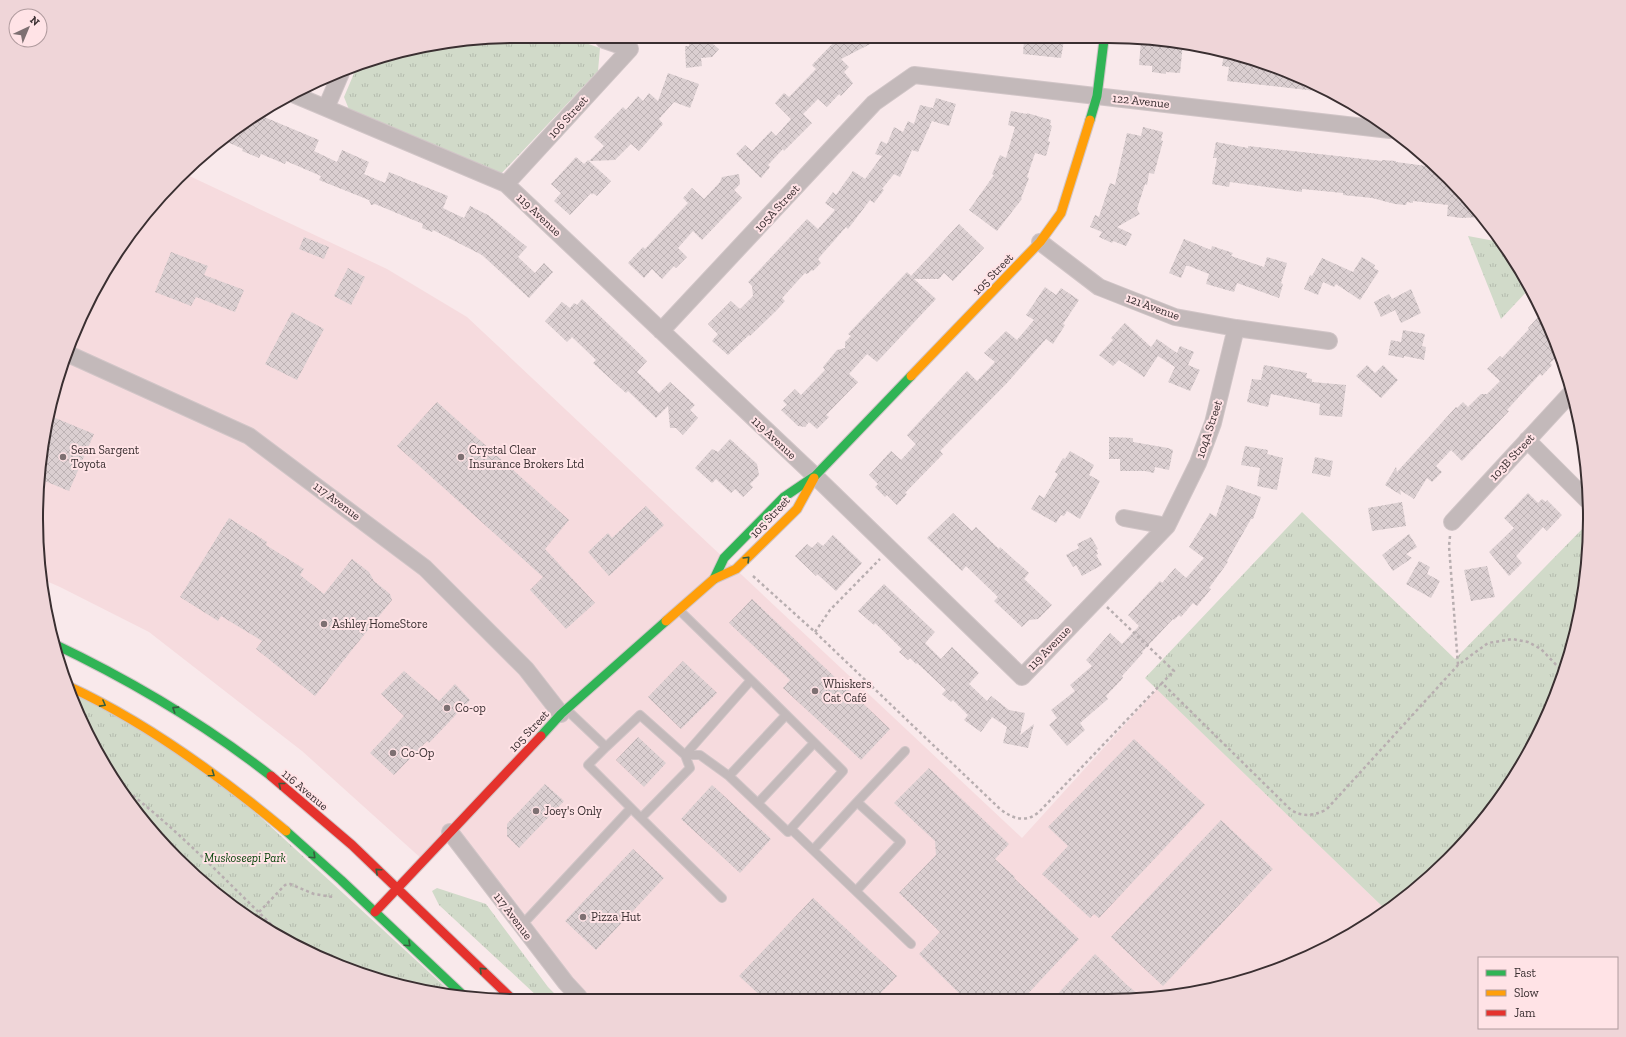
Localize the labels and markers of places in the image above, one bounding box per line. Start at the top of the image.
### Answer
place label: Sean Sargent Toyota [71,443,140,471]
place label: Crystal Clear Insurance Brokers Ltd [469,443,584,471]
marker: Sean Sargent Toyota [58,452,68,462]
marker: Crystal Clear Insurance Brokers Ltd [456,452,466,462]
place label: Ashley HomeStore [332,617,428,631]
marker: Ashley HomeStore [319,619,329,629]
place label: Whiskers Cat Café [823,677,872,705]
marker: Whiskers Cat Café [810,686,820,696]
place label: Co-op [455,701,486,715]
marker: Co-op [442,703,452,713]
place label: Co-Op [401,746,435,760]
marker: Co-Op [388,748,398,758]
place label: Joey's Only [544,804,603,818]
marker: Joey's Only [531,806,541,816]
place label: Pizza Hut [591,910,641,924]
marker: Pizza Hut [578,912,588,922]

